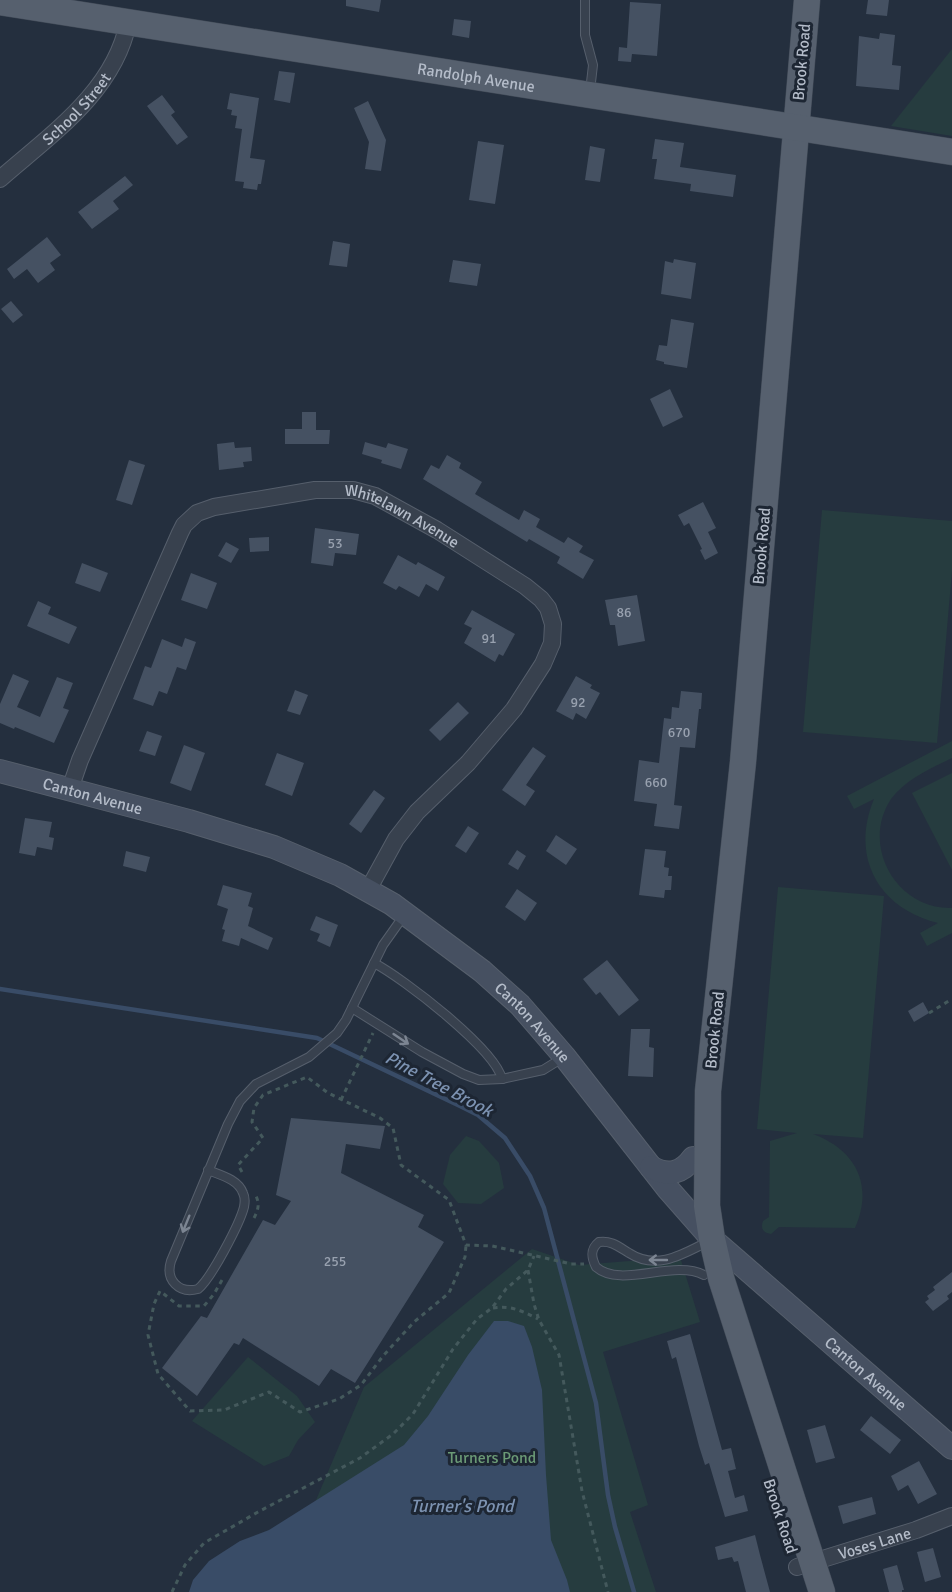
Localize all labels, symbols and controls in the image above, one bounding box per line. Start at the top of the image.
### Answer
street label: Brook Road [789,23,815,102]
street label: Randolph Avenue [416,59,536,97]
street label: School Street [38,69,116,150]
street label: Whitelawn Avenue [345,481,463,553]
street label: Brook Road [749,507,775,586]
house number: 53 [327,535,343,552]
house number: 86 [616,604,632,621]
house number: 91 [481,630,497,647]
house number: 92 [570,694,586,711]
house number: 670 [668,724,690,741]
street label: Canton Avenue [40,774,145,819]
house number: 660 [645,774,667,791]
street label: Canton Avenue [490,978,574,1067]
street label: Brook Road [701,991,729,1070]
one-way arrow [393,1033,409,1045]
water label: Pine Tree Brook [381,1046,498,1123]
one-way arrow [180,1214,191,1233]
house number: 255 [324,1253,346,1270]
one-way arrow [649,1254,669,1266]
street label: Canton Avenue [820,1333,911,1415]
park label: Turners Pond [448,1448,536,1468]
street label: Brook Road [759,1476,802,1556]
water label: Turner's Pond [410,1495,516,1517]
street label: Voses Lane [836,1523,914,1565]

